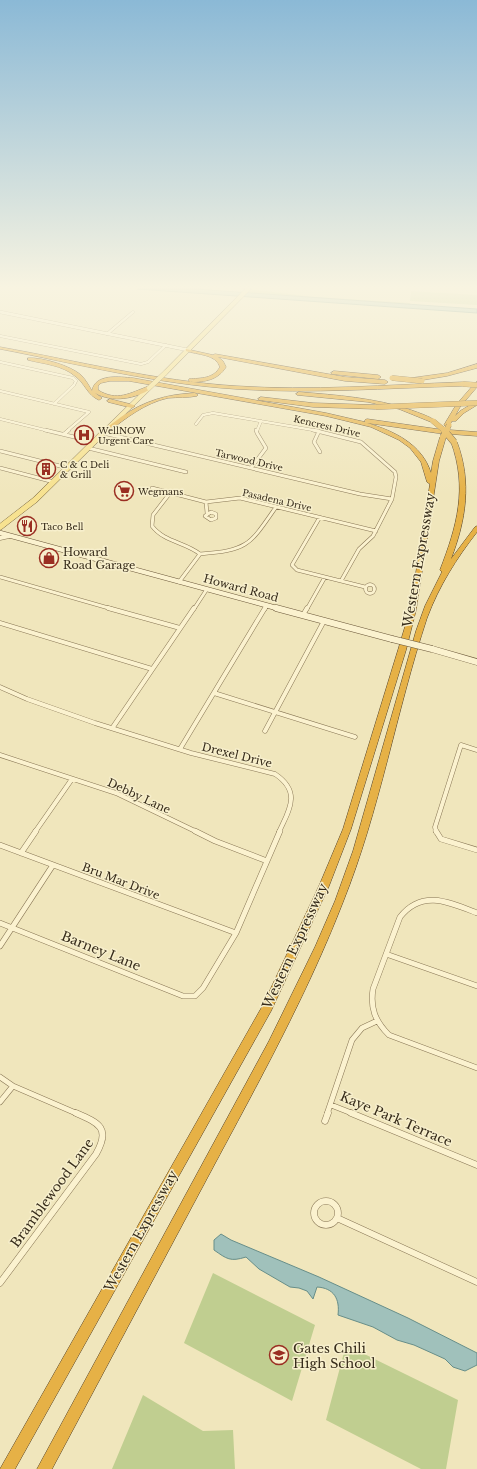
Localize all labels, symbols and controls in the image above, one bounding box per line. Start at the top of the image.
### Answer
street label: Kencrest Drive [293,413,361,439]
hospital icon: WellNOW Urgent Care [73,424,95,446]
place label: WellNOW Urgent Care [97,425,154,446]
street label: Tarwood Drive [214,447,284,473]
building icon: C & C Deli & Grill [35,458,57,480]
place label: C & C Deli & Grill [60,459,109,480]
supermarket icon: Wegmans [113,480,135,502]
place label: Wegmans [137,486,183,497]
street label: Pasadena Drive [241,487,313,513]
street label: Western Expressway [399,491,439,630]
restaurant icon: Taco Bell [16,515,38,537]
place label: Taco Bell [41,521,84,532]
place label: Howard Road Garage [63,545,135,572]
shop icon: Howard Road Garage [38,547,60,569]
street label: Howard Road [202,571,281,605]
street label: Drexel Drive [200,739,274,771]
street label: Debby Lane [105,775,173,817]
street label: Bru Mar Drive [80,860,162,902]
street label: Western Expressway [258,880,332,1012]
street label: Barney Lane [59,927,143,975]
street label: Kaye Park Terrace [337,1088,455,1150]
street label: Bramblewood Lane [7,1135,97,1251]
street label: Western Expressway [100,1167,182,1296]
place label: Gates Chili High School [293,1340,375,1372]
school or university icon: Gates Chili High School [268,1344,290,1366]

